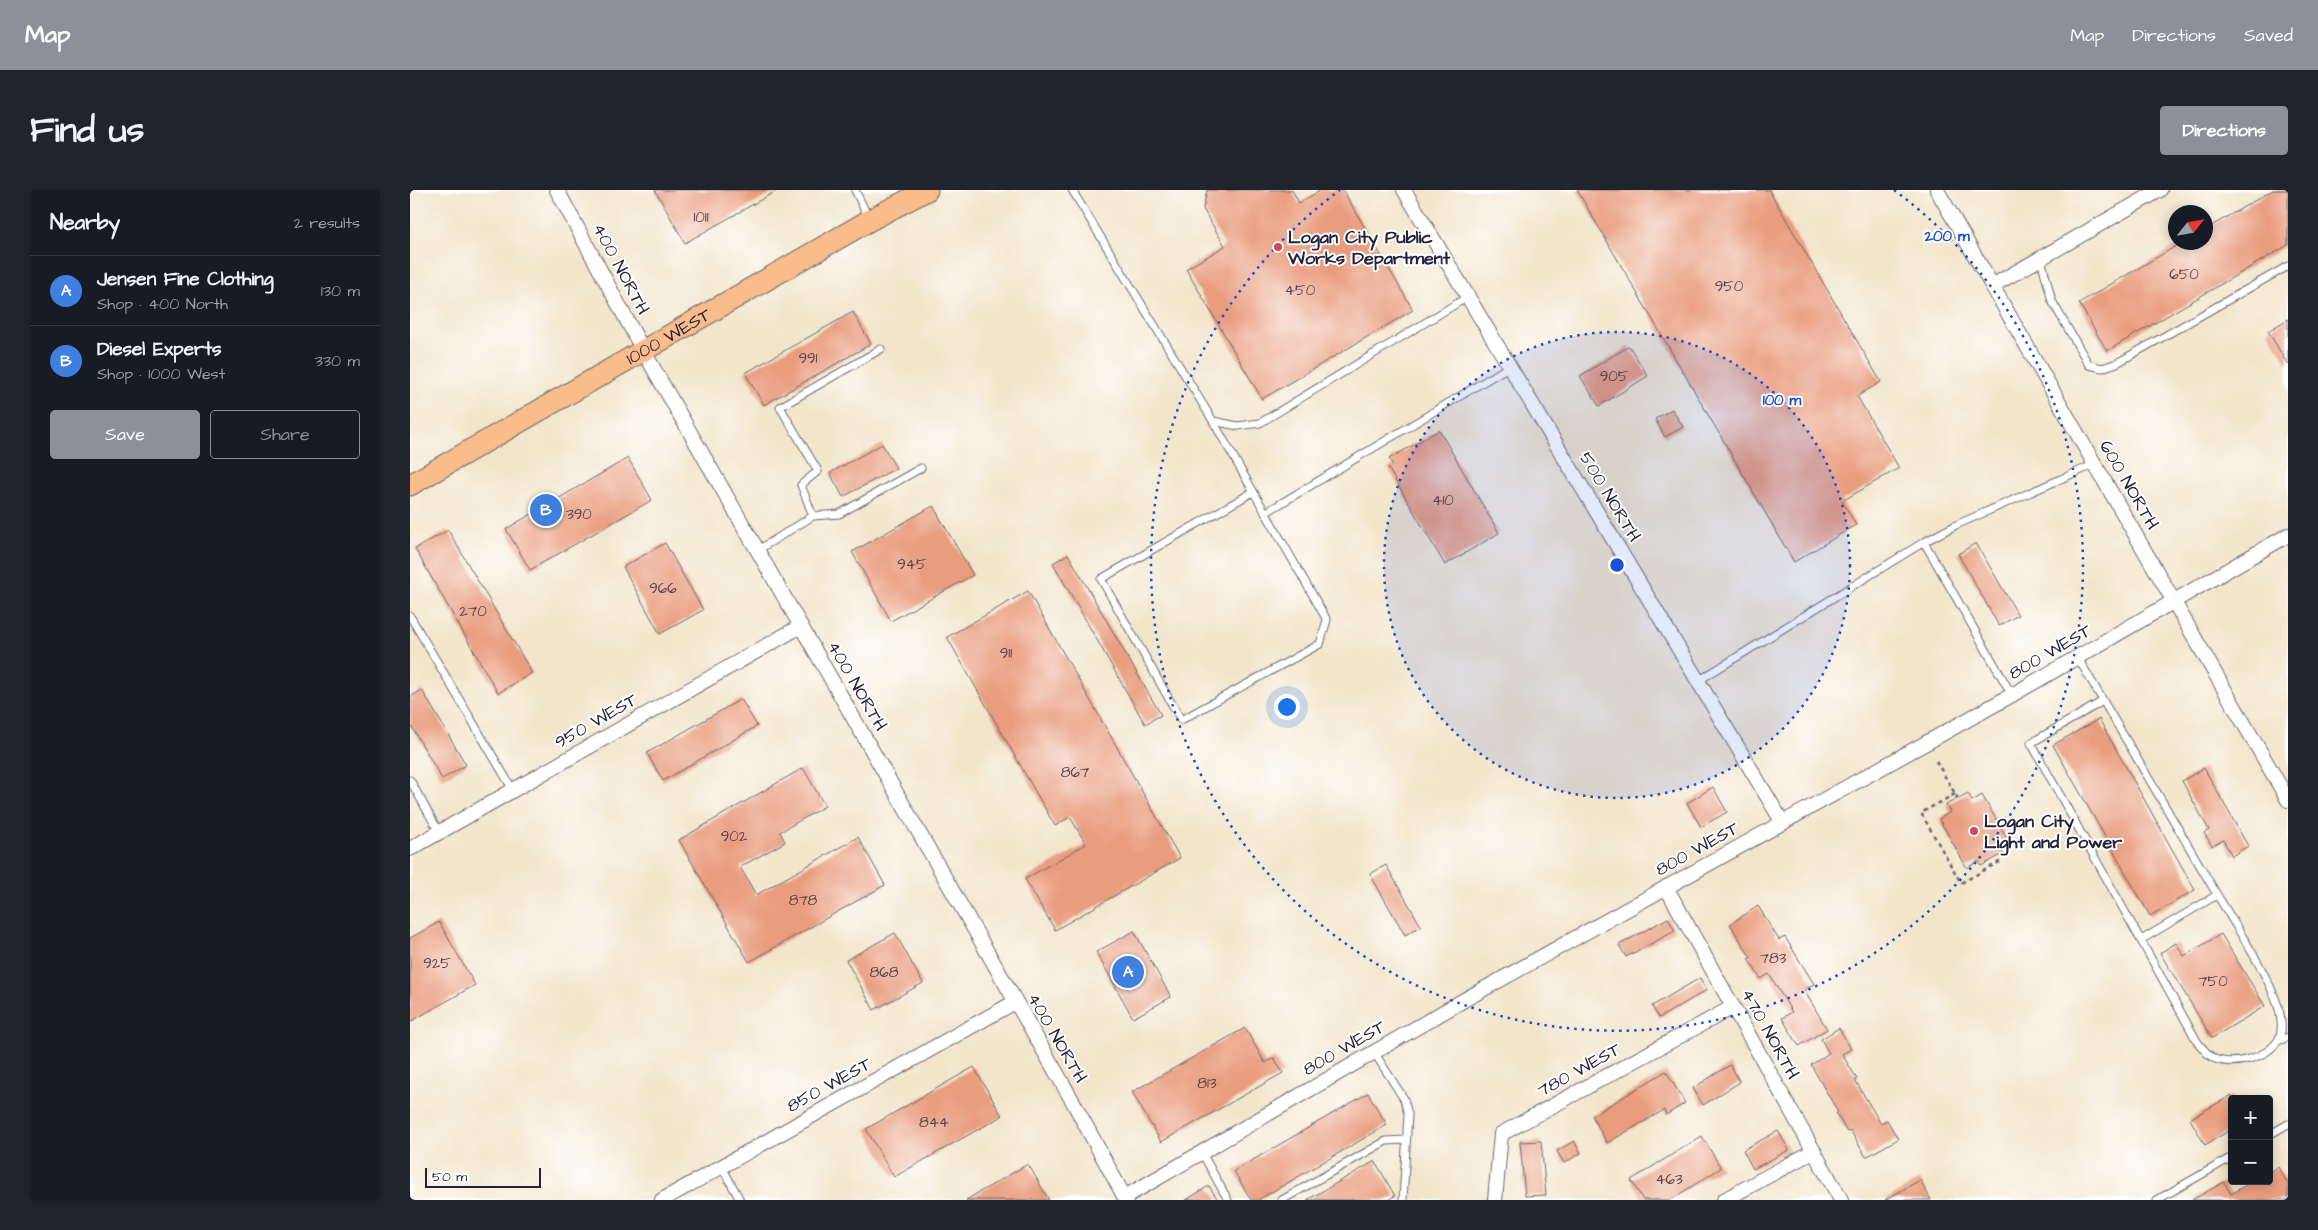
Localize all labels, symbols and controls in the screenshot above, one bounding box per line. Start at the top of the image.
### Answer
text: Map [25,18,70,52]
text: Map [2070,23,2104,48]
text: Directions [2132,23,2216,48]
text: Saved [2244,23,2293,48]
text: Find us [30,106,144,155]
button: Directions [2160,106,2288,155]
north arrow [2168,205,2213,250]
house number: 1011 [693,207,709,228]
text: Nearby [50,208,120,237]
text: 2 results [294,212,360,234]
street label: 400 NORTH [586,219,656,319]
place label: Logan City Public Works Department [1287,225,1451,271]
text: 200 m [1923,226,1970,247]
marker: Logan City Public Works Department [1272,241,1284,253]
house number: 650 [2169,264,2199,285]
text: Jensen Fine Clothing [97,266,274,293]
house number: 950 [1715,276,1744,297]
text: A [61,280,71,302]
text: 130 m [321,280,360,302]
house number: 450 [1285,280,1316,301]
text: Shop · 400 North [97,293,228,315]
street label: 1000 WEST [621,302,716,371]
text: Diesel Experts [97,336,222,363]
house number: 991 [799,348,818,369]
text: B [60,350,72,372]
text: 330 m [315,350,360,372]
text: Shop · 1000 West [97,363,225,385]
house number: 905 [1600,366,1629,387]
text: 100 m [1763,390,1802,411]
button: Save [50,410,200,459]
button: Share [210,410,360,459]
street label: 600 NORTH [2093,436,2165,534]
street label: 500 NORTH [1573,447,1647,547]
house number: 410 [1432,490,1454,511]
pin: B [530,491,562,529]
house number: 390 [566,504,592,525]
house number: 945 [897,554,927,575]
centre of rings [1608,556,1626,574]
house number: 966 [649,578,677,599]
house number: 270 [459,601,487,622]
street label: 800 WEST [2004,618,2097,686]
street label: 400 NORTH [821,636,893,736]
house number: 911 [1000,643,1012,664]
street label: 950 WEST [550,687,643,755]
your location [1274,694,1300,720]
house number: 867 [1061,762,1089,783]
place label: Logan City Light and Power [1984,809,2122,856]
street label: 800 WEST [1651,815,1744,882]
marker: Logan City Light and Power [1968,825,1980,837]
house number: 902 [721,826,748,847]
house number: 878 [789,890,818,911]
house number: 783 [1760,948,1787,969]
house number: 925 [423,953,451,974]
pin: A [1112,953,1144,991]
house number: 868 [870,962,899,983]
house number: 750 [2198,971,2228,992]
street label: 470 NORTH [1735,984,1805,1084]
street label: 400 NORTH [1021,988,1093,1088]
street label: 800 WEST [1298,1014,1391,1082]
street label: 780 WEST [1533,1036,1626,1103]
street label: 850 WEST [782,1051,877,1119]
house number: 813 [1197,1073,1217,1094]
map controls [2228,1095,2273,1185]
button: + [2228,1095,2273,1140]
house number: 844 [919,1112,949,1133]
button: − [2228,1140,2273,1185]
scale bar [425,1165,541,1188]
text: 50 m [432,1167,467,1187]
house number: 463 [1655,1169,1683,1190]

